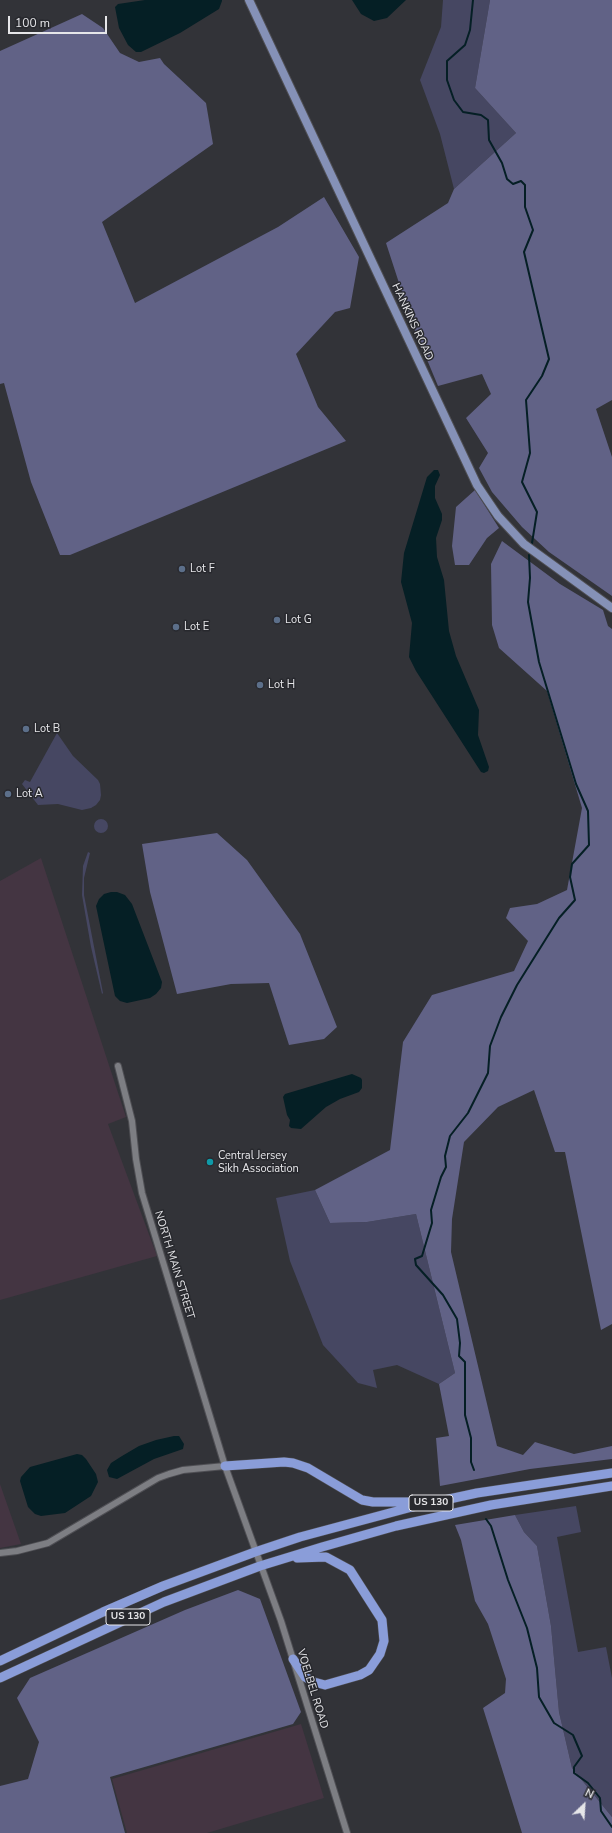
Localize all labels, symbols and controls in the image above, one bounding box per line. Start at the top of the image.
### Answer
scale bar [10,8,109,34]
text: 100 m [15,15,50,31]
street label: HANKINS ROAD [388,281,436,363]
place label: Lot F [190,562,215,576]
marker: Lot F [177,564,187,574]
place label: Lot G [285,613,312,627]
marker: Lot G [272,615,282,625]
place label: Lot E [184,620,209,634]
marker: Lot E [171,622,181,632]
place label: Lot H [268,678,295,692]
marker: Lot H [255,680,265,690]
place label: Lot B [34,722,60,736]
marker: Lot B [21,724,31,734]
place label: Lot A [16,787,43,801]
marker: Lot A [3,789,13,799]
place label: Central Jersey Sikh Association [218,1149,299,1175]
marker: Central Jersey Sikh Association [205,1157,215,1167]
street label: NORTH MAIN STREET [151,1209,197,1321]
road number: US 130 [409,1495,453,1511]
road number: US 130 [106,1609,150,1625]
street label: VOELBEL ROAD [294,1648,330,1730]
north arrow [564,1785,604,1825]
text: N [582,1785,596,1802]

